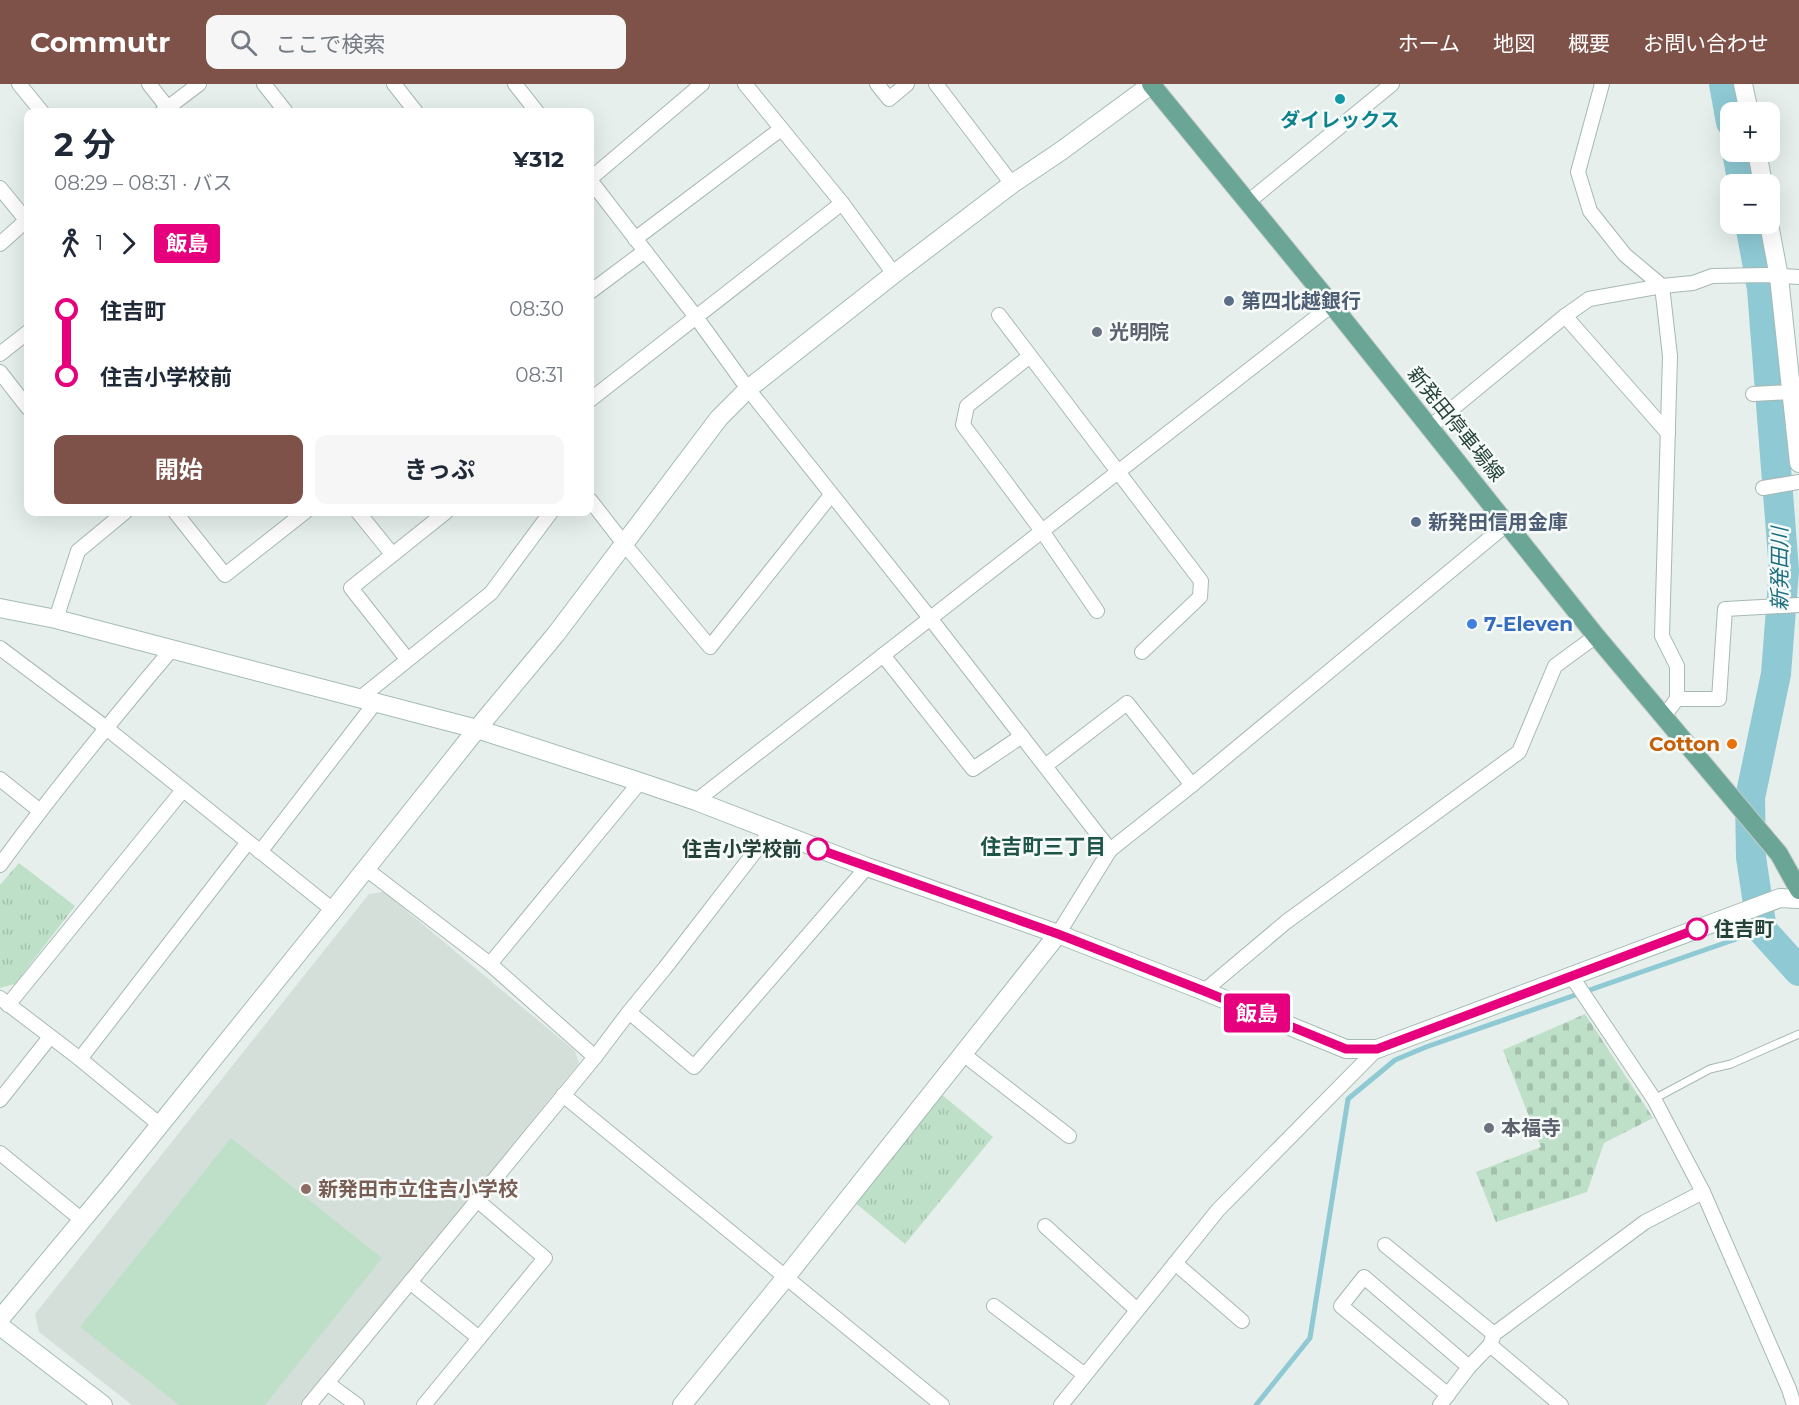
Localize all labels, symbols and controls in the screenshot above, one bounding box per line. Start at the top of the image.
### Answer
search box [206,15,626,69]
text: Commutr [30,25,170,59]
icon: search [227,26,260,59]
text: ここで検索 [275,31,385,58]
text: ホーム [1398,31,1460,56]
text: 地図 [1493,31,1535,56]
text: 概要 [1568,31,1610,56]
text: お問い合わせ [1643,31,1769,56]
marker: ダイレックス [1333,92,1347,106]
map controls [1720,102,1780,234]
button: + [1720,102,1780,162]
place label: ダイレックス [1280,108,1400,132]
text: 2 分 [54,124,116,164]
text: ¥312 [513,146,564,173]
text: 08:29 – 08:31 · バス [54,171,233,195]
button: − [1720,174,1780,234]
icon: walk [54,227,87,260]
icon: forward [112,227,145,260]
text: 1 [96,231,103,255]
text: 飯島 [166,231,208,256]
place label: 第四北越銀行 [1241,289,1361,313]
marker: 第四北越銀行 [1222,294,1236,308]
text: 08:30 [509,297,564,321]
text: 住吉町 [100,298,166,325]
place label: 光明院 [1109,320,1169,344]
marker: 光明院 [1090,325,1104,339]
street label: 新発田停車場線 [1403,362,1509,486]
text: 08:31 [515,363,564,387]
text: 住吉小学校前 [100,364,232,391]
button: 開始 [54,435,303,504]
button: きっぷ [315,435,564,504]
place label: 新発田信用金庫 [1428,510,1568,534]
marker: 新発田信用金庫 [1409,515,1423,529]
water label: 新発田川 [1767,525,1792,611]
place label: 7-Eleven [1484,612,1573,636]
marker: 7-Eleven [1465,617,1479,631]
place label: Cotton [1649,732,1720,756]
marker: Cotton [1725,737,1739,751]
district label: 住吉町三丁目 [980,834,1106,859]
place label: 住吉小学校前 [682,837,802,861]
marker: 住吉小学校前 [807,838,829,860]
place label: 住吉町 [1714,917,1774,941]
marker: 住吉町 [1686,918,1708,940]
line badge: 飯島 [1230,994,1284,1032]
text: 飯島 [1236,1001,1278,1026]
place label: 本福寺 [1501,1116,1561,1140]
marker: 本福寺 [1482,1121,1496,1135]
place label: 新発田市立住吉小学校 [318,1177,518,1201]
marker: 新発田市立住吉小学校 [299,1182,313,1196]

